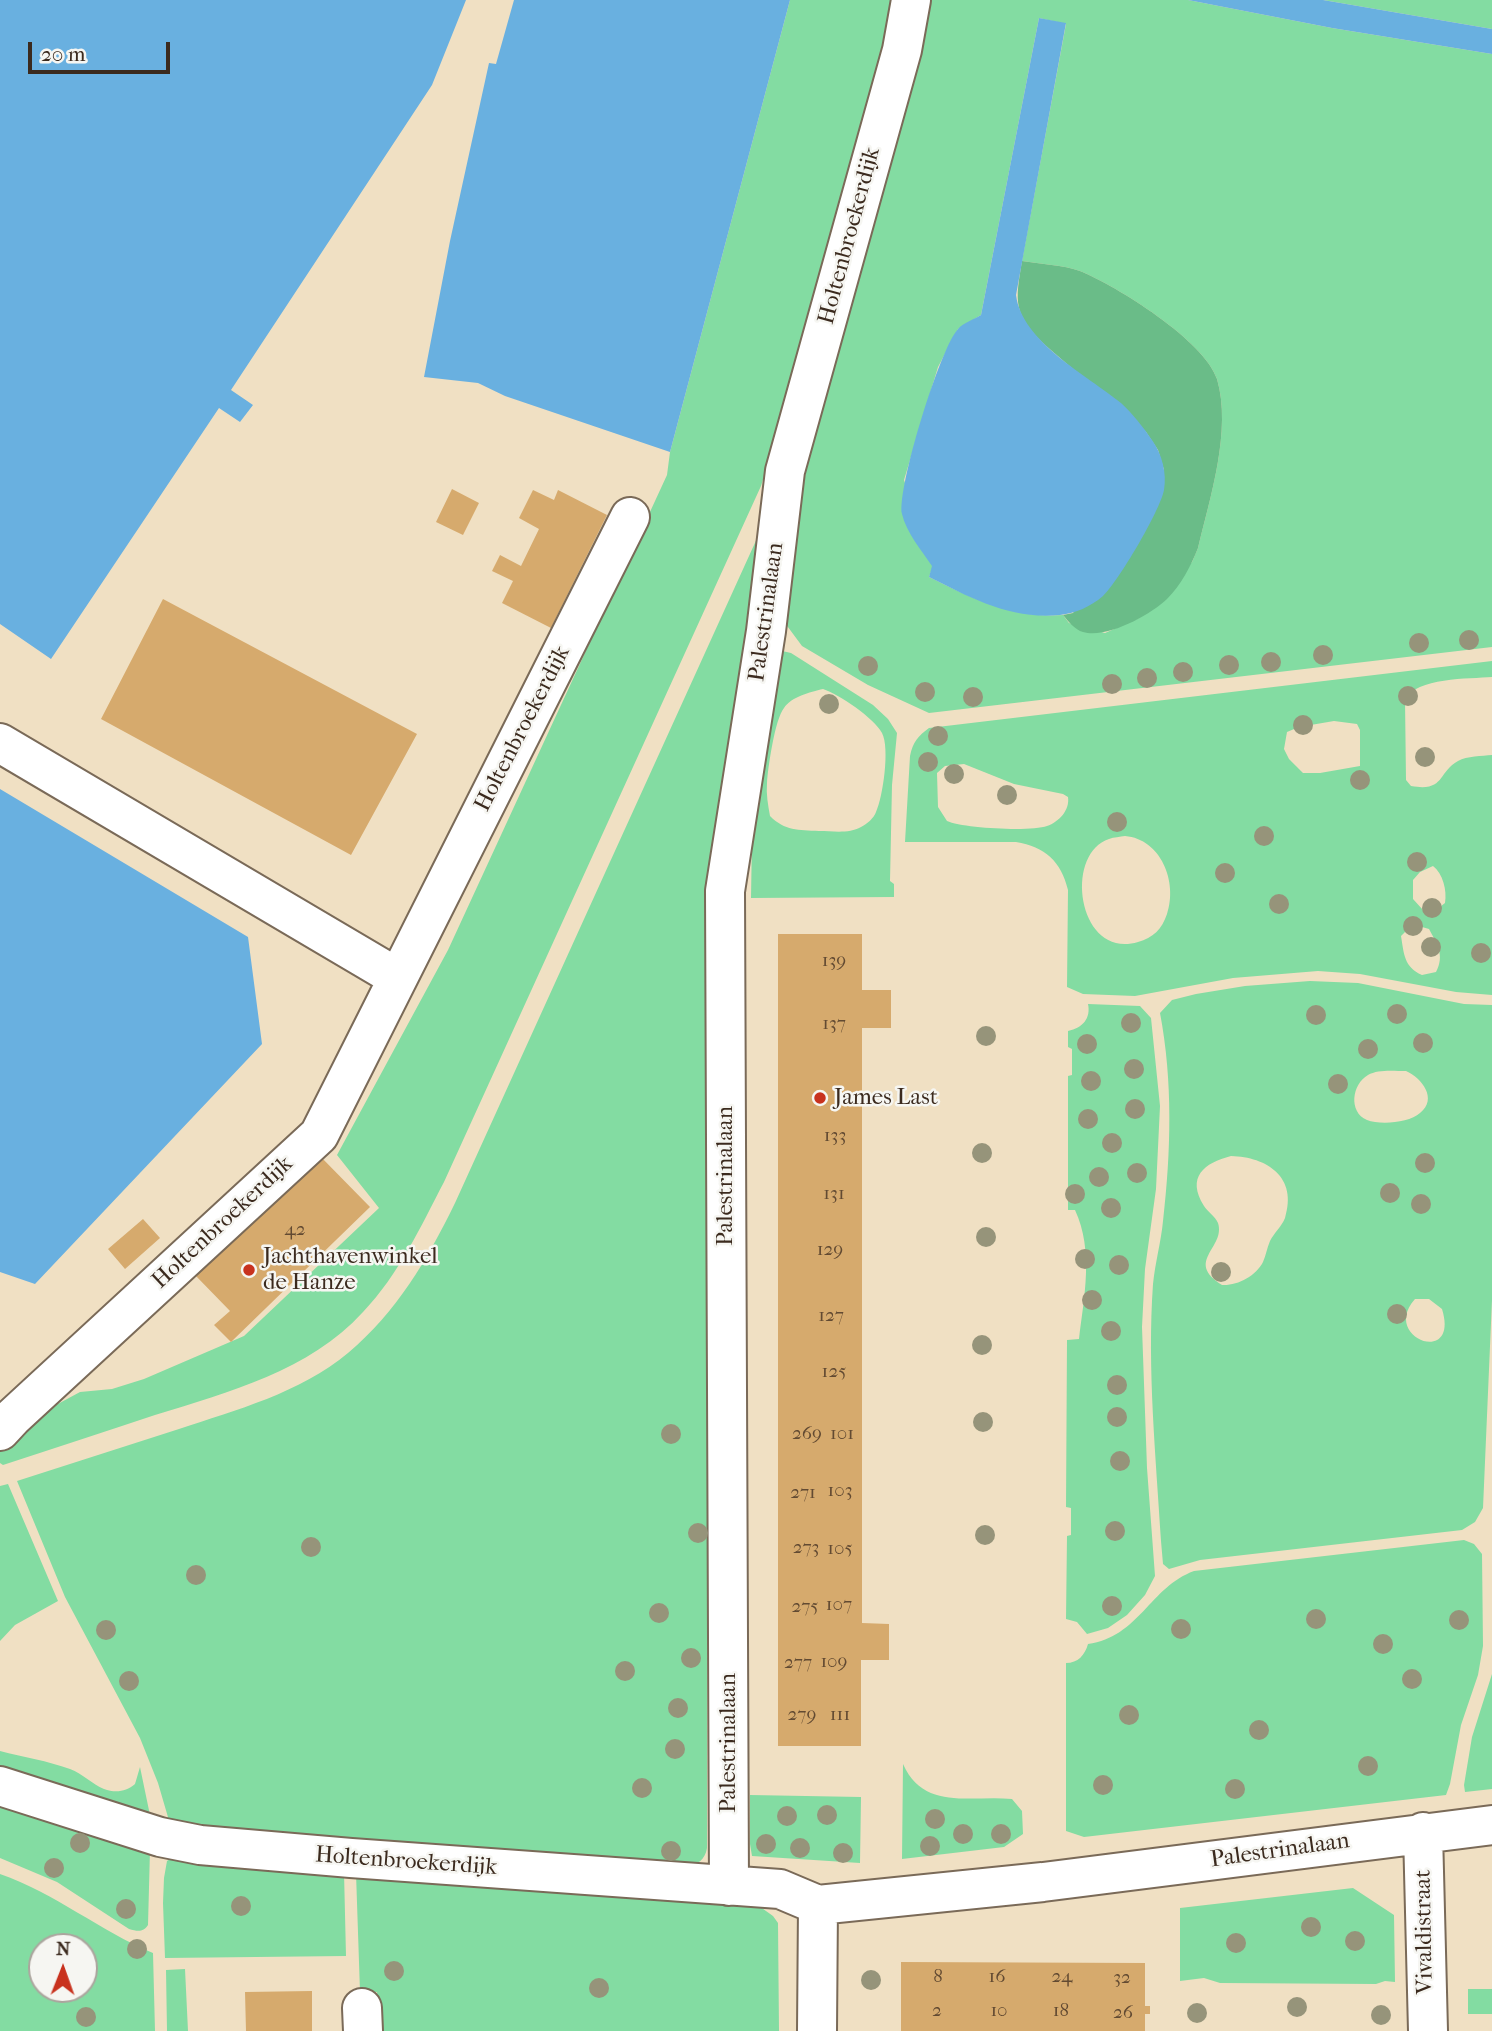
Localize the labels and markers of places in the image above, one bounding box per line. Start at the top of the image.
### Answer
place label: James Last [834,1084,938,1112]
marker: James Last [812,1090,828,1106]
place label: Jachthavenwinkel de Hanze [263,1243,438,1297]
marker: Jachthavenwinkel de Hanze [241,1262,257,1278]

